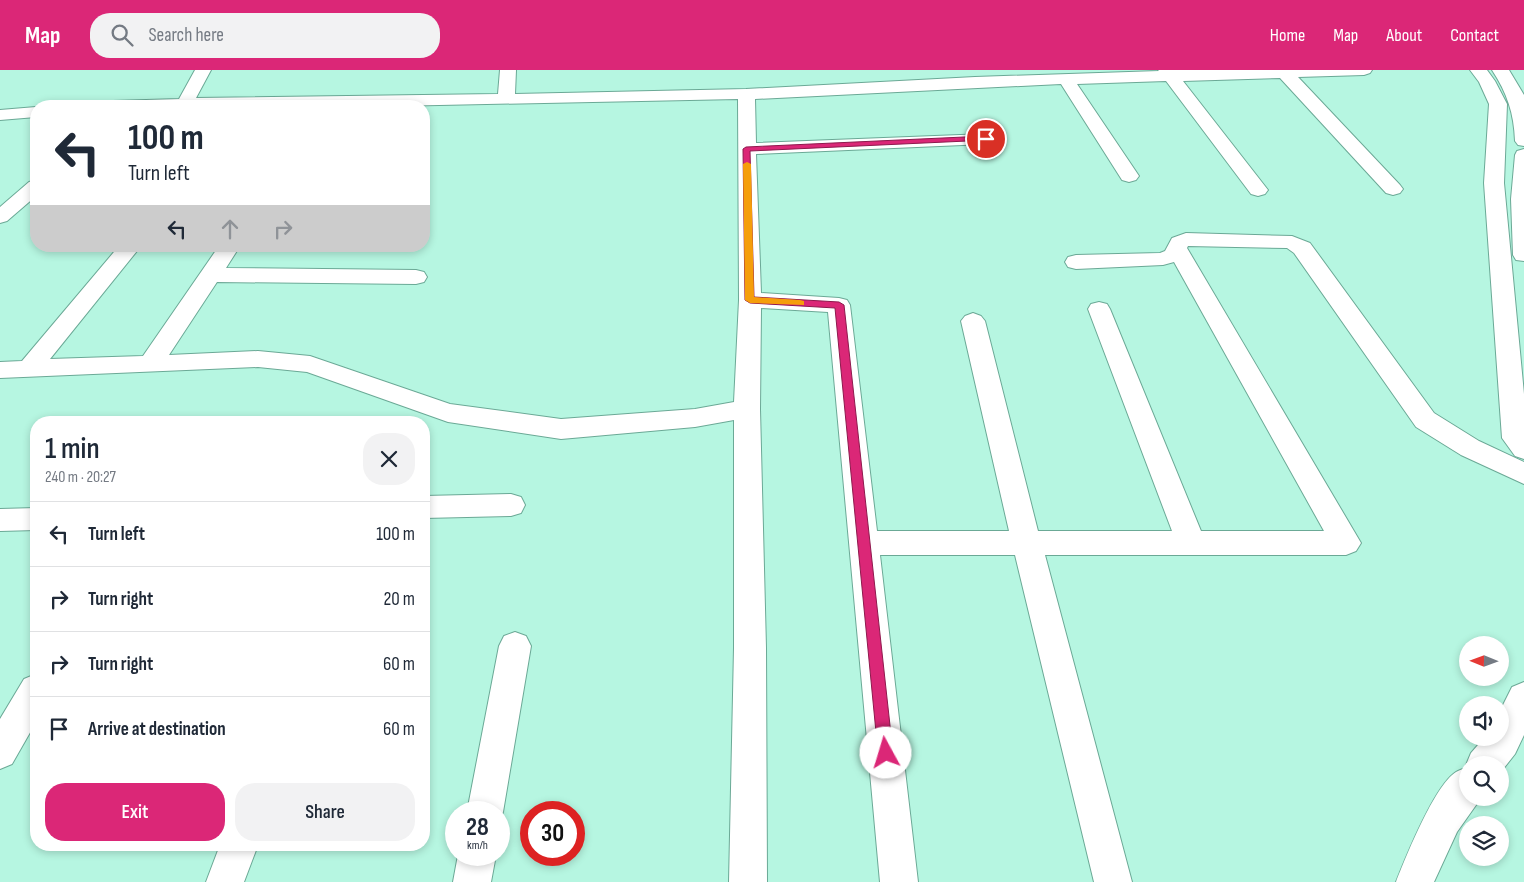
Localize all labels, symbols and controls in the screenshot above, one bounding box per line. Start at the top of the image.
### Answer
search box [90,13,440,58]
text: Map [25,21,60,50]
icon: search [108,21,136,49]
text: Search here [148,24,224,47]
text: Home [1270,25,1305,46]
text: Map [1333,25,1358,46]
text: About [1386,25,1422,46]
text: Contact [1450,25,1499,46]
text: 100 m [128,117,204,160]
pin [965,118,1007,160]
icon: left [45,120,110,185]
icon: arrive [972,125,1000,153]
text: Turn left [128,160,190,187]
icon: left [163,215,191,243]
icon: ahead [216,215,244,243]
icon: right [269,215,297,243]
text: 1 min [45,431,100,467]
button: close [363,433,415,485]
text: 240 m · 20:27 [45,468,116,487]
icon: left [45,520,73,548]
text: Turn left [88,523,145,546]
text: 100 m [376,523,415,546]
icon: right [45,585,73,613]
text: Turn right [88,588,153,611]
text: 20 m [383,588,415,611]
north arrow [1459,636,1509,686]
map controls [1459,636,1509,866]
icon: right [45,650,73,678]
text: Turn right [88,653,153,676]
text: 60 m [383,653,415,676]
button: sound [1459,696,1509,746]
icon: arrive [45,715,73,743]
text: Arrive at destination [88,718,226,741]
text: 60 m [383,718,415,741]
position arrow [859,726,911,778]
button: search [1459,756,1509,806]
button: Exit [45,783,225,841]
button: Share [235,783,415,841]
speed limit sign: 30 [520,801,585,866]
text: 28 [466,812,489,843]
button: layers [1459,816,1509,866]
text: km/h [467,838,488,853]

